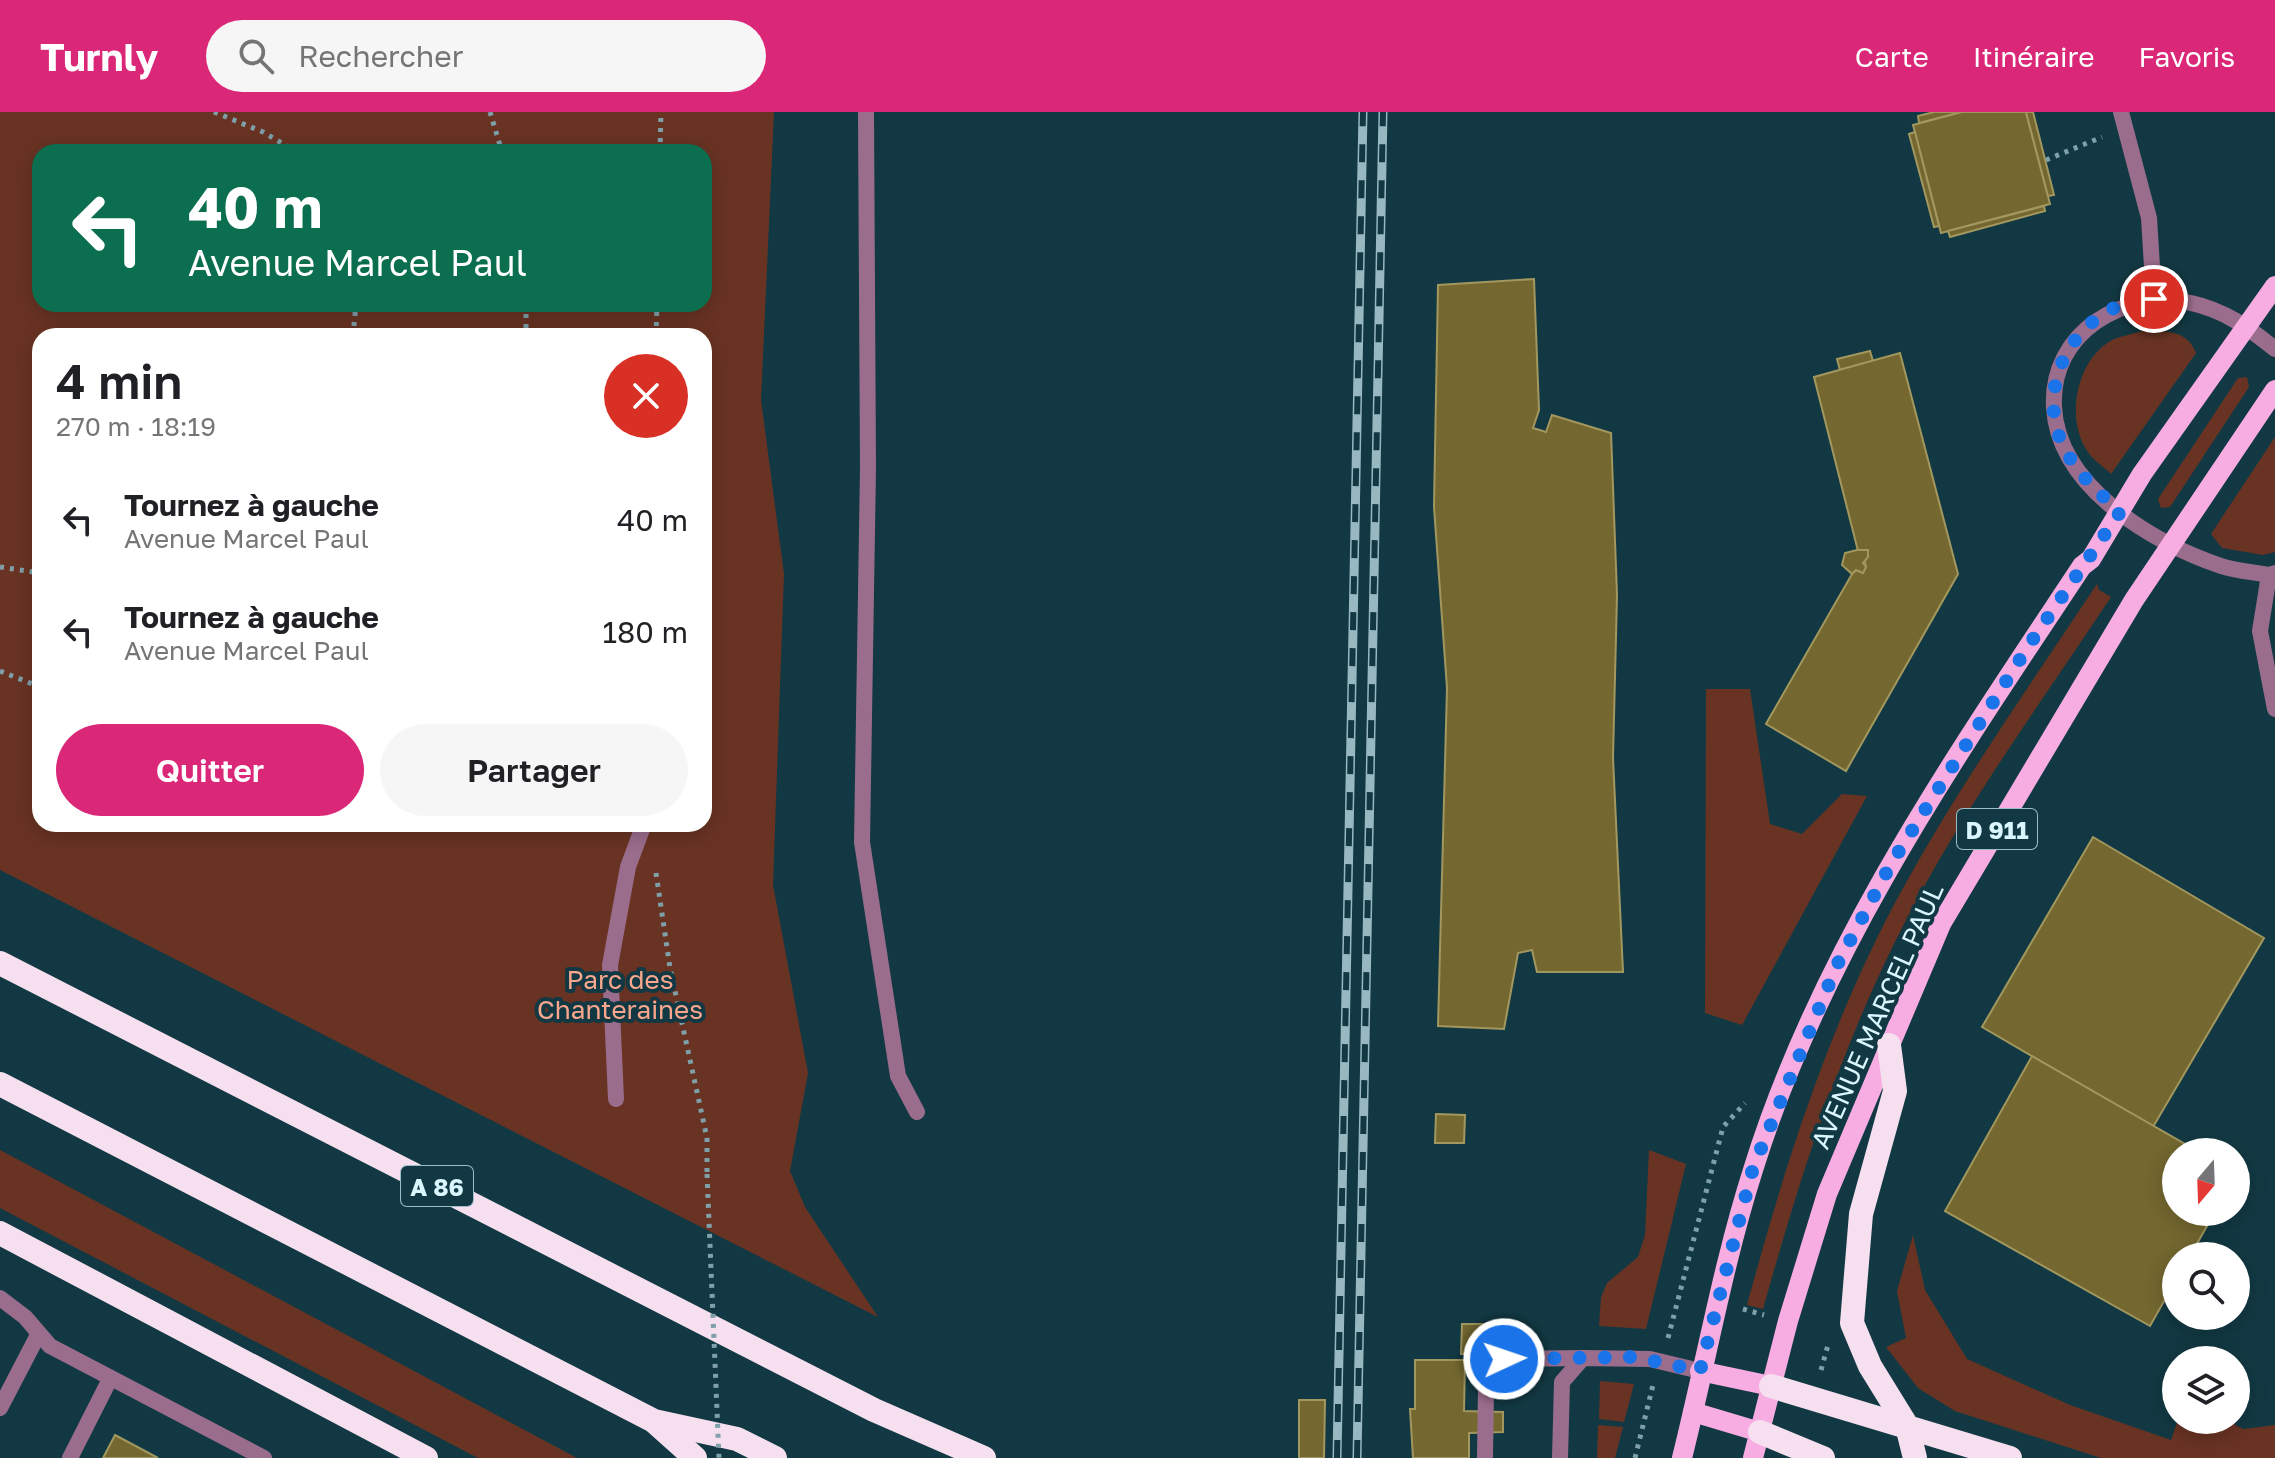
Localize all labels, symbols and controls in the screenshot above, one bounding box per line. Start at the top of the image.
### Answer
search box [206,20,766,92]
text: Turnly [40,34,158,79]
icon: search [234,34,278,78]
text: Rechercher [298,38,463,74]
text: Carte [1855,40,1929,73]
text: Itinéraire [1973,40,2094,73]
text: Favoris [2138,40,2235,73]
text: 40 m [188,173,322,240]
icon: left [56,176,160,280]
text: Avenue Marcel Paul [188,241,527,284]
pin [2120,265,2188,333]
icon: arrive [2132,277,2176,321]
text: 4 min [56,352,182,410]
button: close [604,354,688,438]
text: 270 m · 18:19 [56,411,216,442]
text: Tournez à gauche [124,487,379,523]
icon: left [56,498,100,542]
text: 40 m [617,502,688,538]
text: Avenue Marcel Paul [124,523,369,554]
text: Tournez à gauche [124,599,379,635]
icon: left [56,610,100,654]
text: 180 m [603,614,688,650]
text: Avenue Marcel Paul [124,635,369,666]
button: Quitter [56,724,364,816]
button: Partager [380,724,688,816]
road number: D 911 [1957,809,2037,849]
street label: AVENUE MARCEL PAUL [1804,878,1950,1153]
park label: Parc des Chanteraines [537,964,703,1025]
north arrow [2162,1138,2250,1226]
map controls [2162,1138,2250,1434]
road number: A 86 [401,1166,473,1206]
button: search [2162,1242,2250,1330]
position arrow [1462,1317,1546,1401]
button: layers [2162,1346,2250,1434]

